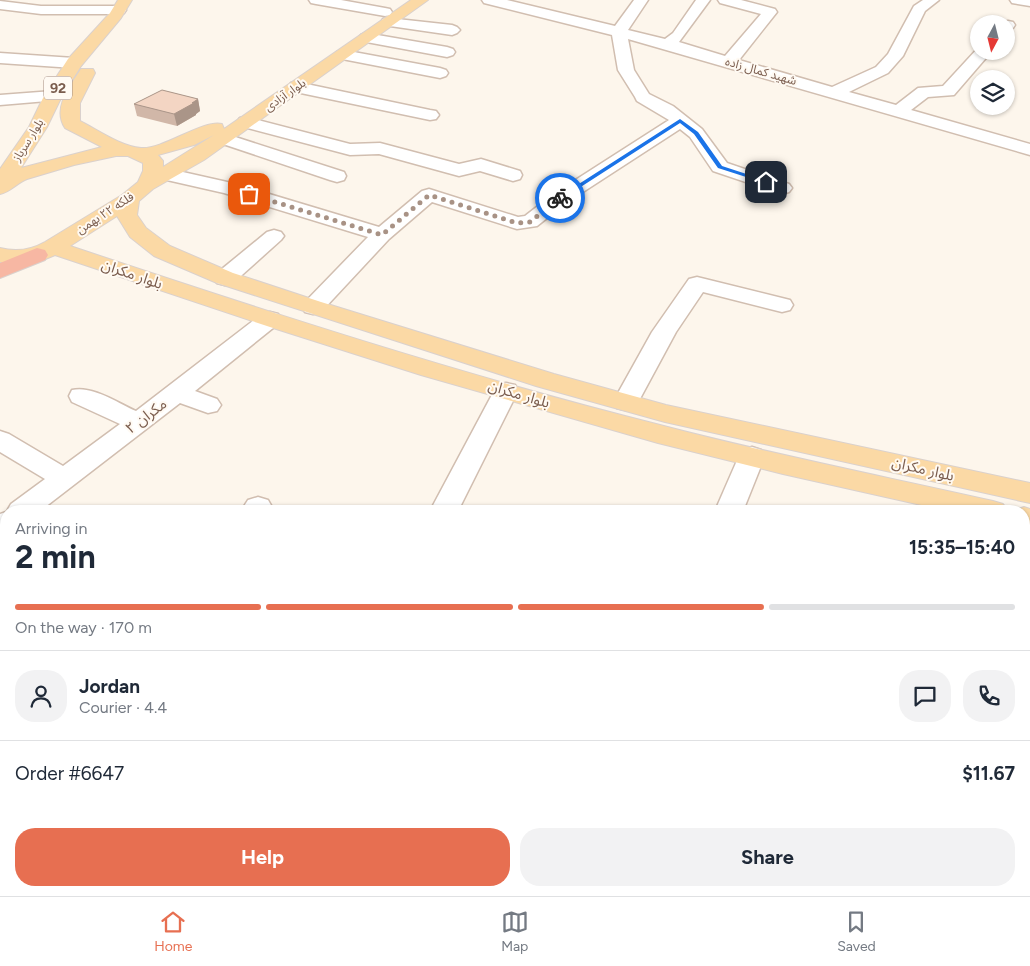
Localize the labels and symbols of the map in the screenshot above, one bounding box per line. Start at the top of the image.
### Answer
north arrow [970,15,1015,60]
street label: شهید کمال زاده [724,54,798,88]
road number: 92 [44,76,72,100]
street label: بلوار آزادی [262,76,308,114]
street label: بلوار سرباز [9,116,47,165]
pin [745,161,787,203]
pin [228,173,270,215]
courier [535,173,585,223]
street label: فلکه ۲۲ بهمن [74,189,136,237]
street label: بلوار مکران [99,255,165,293]
street label: بلوار مکران [486,376,552,412]
street label: مکران ۲ [122,395,170,437]
street label: بلوار مکران [890,453,956,485]

